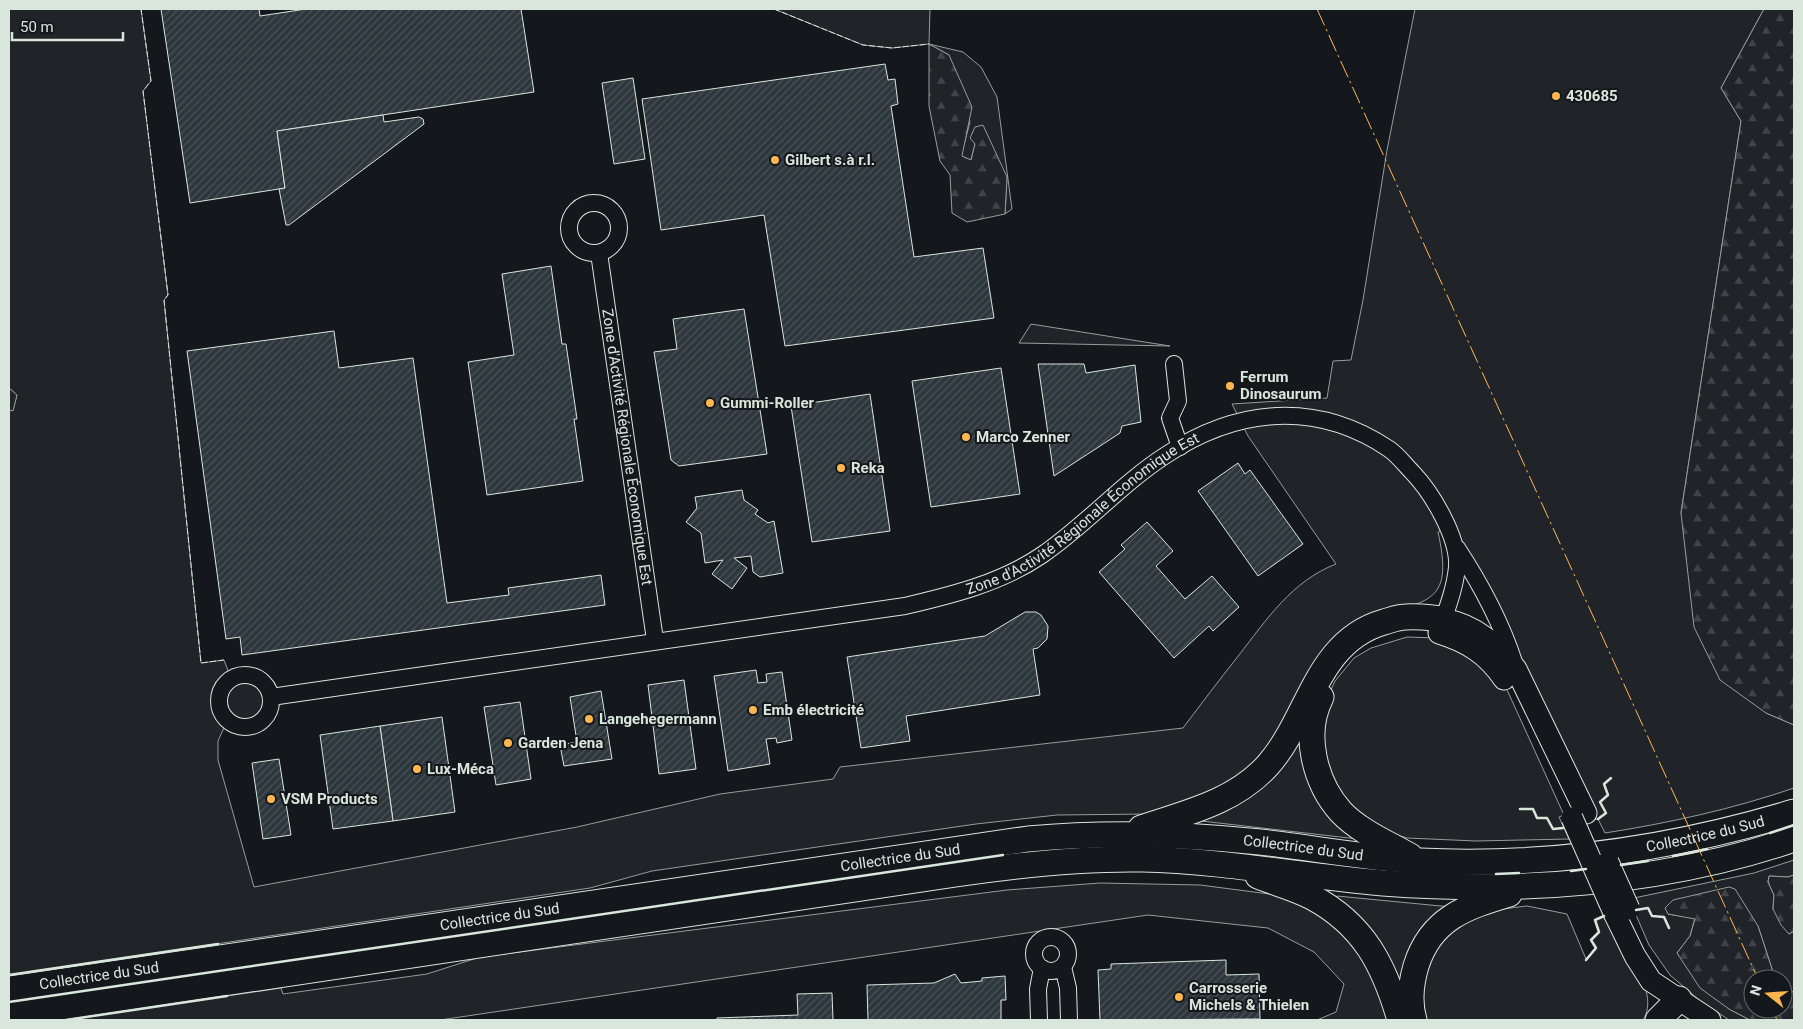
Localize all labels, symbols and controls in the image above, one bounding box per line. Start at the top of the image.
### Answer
scale bar [12,10,124,42]
text: 50 m [20,18,54,36]
place label: 430685 [1566,87,1618,105]
marker: 430685 [1550,90,1562,102]
place label: Gilbert s.à r.l. [785,151,875,169]
marker: Gilbert s.à r.l. [769,154,781,166]
street label: Zone d'Activité Régionale Économique Est [598,307,656,587]
place label: Ferrum Dinosaurum [1240,368,1322,403]
marker: Ferrum Dinosaurum [1224,380,1236,392]
place label: Gummi-Roller [720,394,815,412]
marker: Gummi-Roller [704,397,716,409]
place label: Marco Zenner [976,428,1070,446]
street label: Zone d'Activité Régionale Économique Est [964,429,1202,598]
marker: Marco Zenner [960,431,972,443]
place label: Reka [851,459,885,477]
marker: Reka [835,462,847,474]
place label: Emb électricité [763,701,864,719]
marker: Emb électricité [747,704,759,716]
place label: Langehegermann [599,710,717,728]
marker: Langehegermann [583,713,595,725]
place label: Garden Jena [518,734,603,752]
marker: Garden Jena [502,737,514,749]
place label: Lux-Méca [427,760,494,778]
marker: Lux-Méca [411,763,423,775]
place label: VSM Products [281,790,378,808]
marker: VSM Products [265,793,277,805]
street label: Collectrice du Sud [1645,812,1766,856]
street label: Collectrice du Sud [1242,831,1364,865]
street label: Collectrice du Sud [839,840,961,875]
street label: Collectrice du Sud [439,899,561,934]
street label: Collectrice du Sud [38,958,160,993]
north arrow [1743,969,1793,1019]
place label: Carrosserie Michels & Thielen [1189,979,1309,1014]
text: N [1746,983,1765,997]
marker: Carrosserie Michels & Thielen [1173,991,1185,1003]

